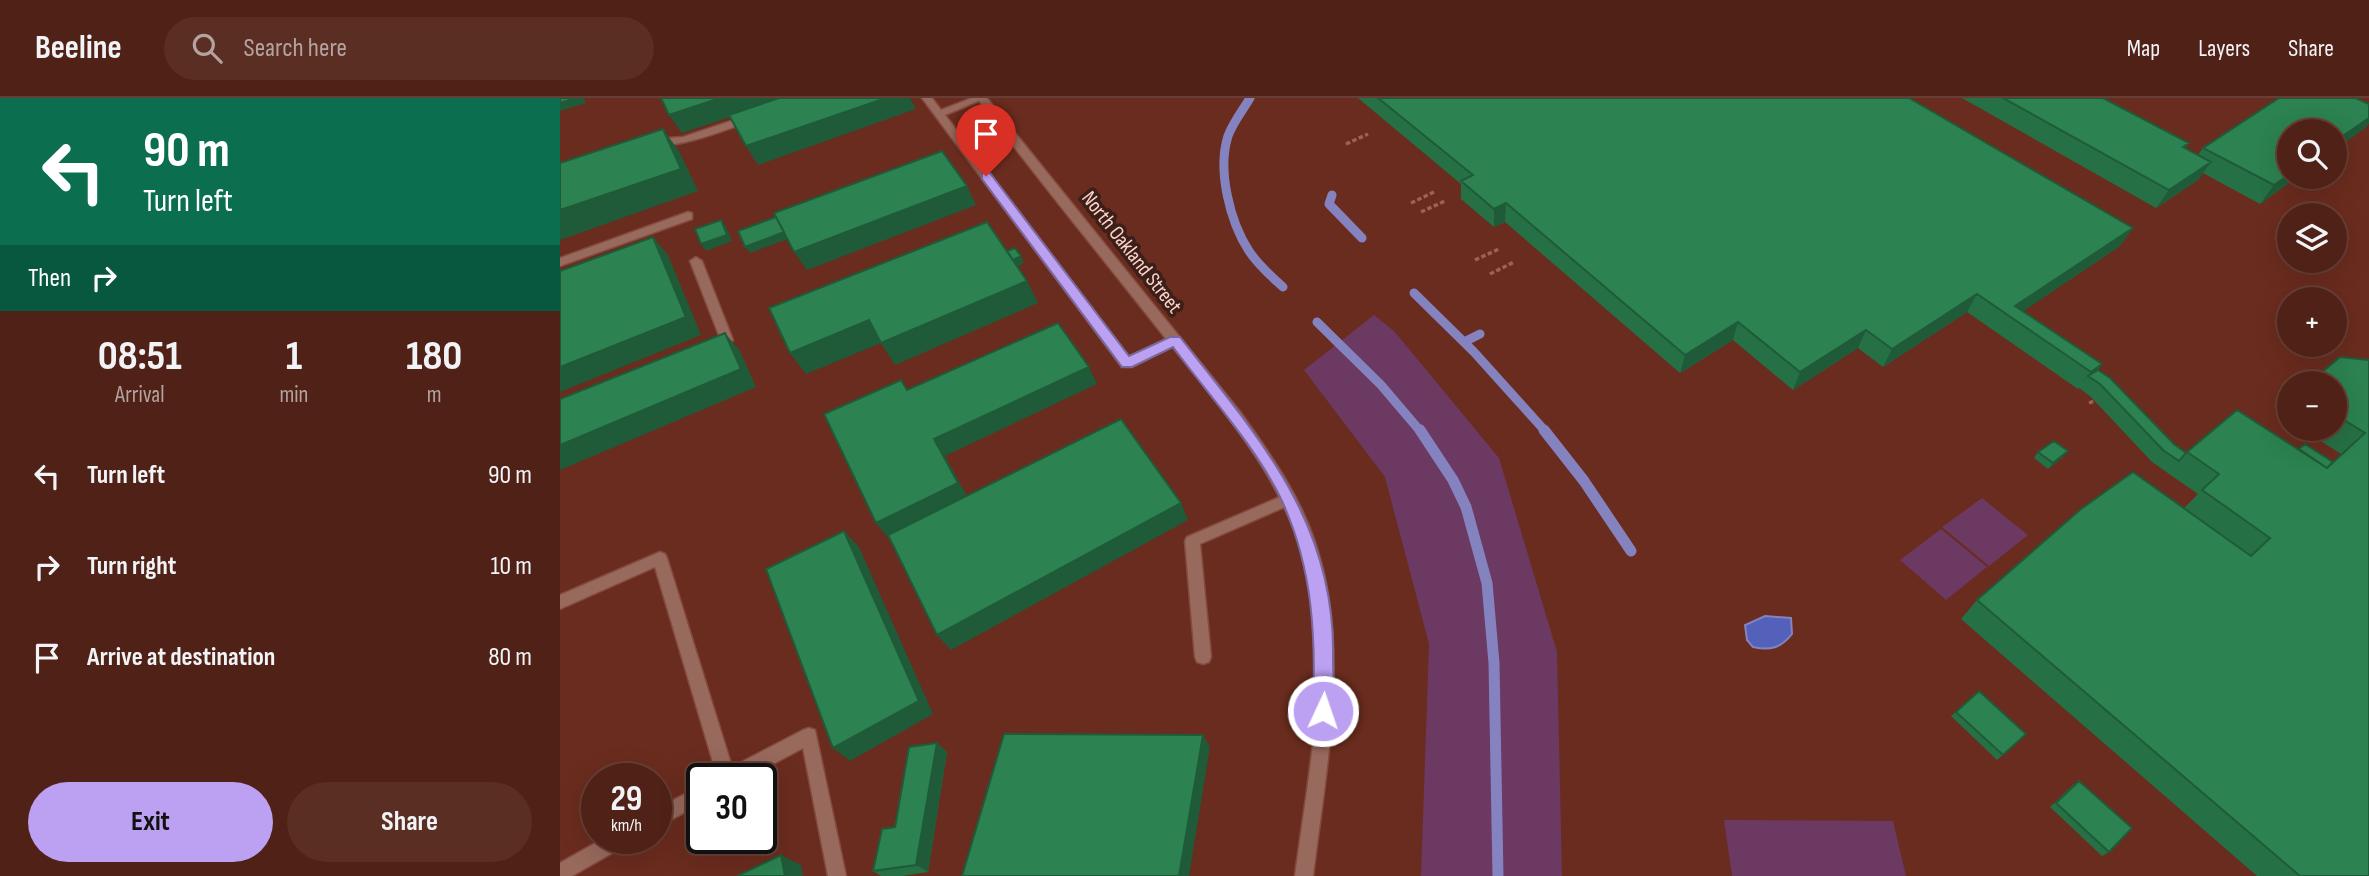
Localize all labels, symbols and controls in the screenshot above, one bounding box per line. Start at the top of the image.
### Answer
search box [164,17,654,80]
text: Beeline [35,28,122,68]
icon: search [188,29,226,67]
text: Search here [244,33,347,64]
text: Map [2127,34,2160,63]
text: Layers [2198,34,2250,63]
text: Share [2288,34,2334,63]
pin [956,104,1016,176]
icon: arrive [967,115,1005,153]
map controls [2277,119,2347,441]
button: search [2277,119,2347,189]
text: 90 m [143,122,230,181]
icon: left [28,126,119,217]
text: Turn left [143,182,233,221]
street label: North Oakland Street [1076,186,1187,318]
button: layers [2277,203,2347,273]
icon: right [85,259,123,297]
text: Then [28,263,71,294]
button: + [2277,287,2347,357]
text: 08:51 [98,331,182,382]
text: 1 [286,331,302,382]
text: 180 [406,331,462,382]
button: − [2277,371,2347,441]
text: Arrival [115,381,164,409]
text: min [279,381,308,409]
text: m [427,381,442,409]
icon: left [28,457,66,495]
text: Turn left [87,460,165,491]
text: 90 m [488,460,532,491]
icon: right [28,548,66,586]
text: Turn right [87,551,176,582]
text: 10 m [490,551,532,582]
icon: arrive [28,639,66,677]
text: Arrive at destination [87,642,275,673]
text: 80 m [488,642,532,673]
position arrow [1286,674,1360,748]
speed limit sign: 30 [686,763,777,854]
text: 29 [611,778,642,821]
button: Exit [28,782,273,862]
button: Share [287,782,532,862]
text: km/h [611,815,642,836]

